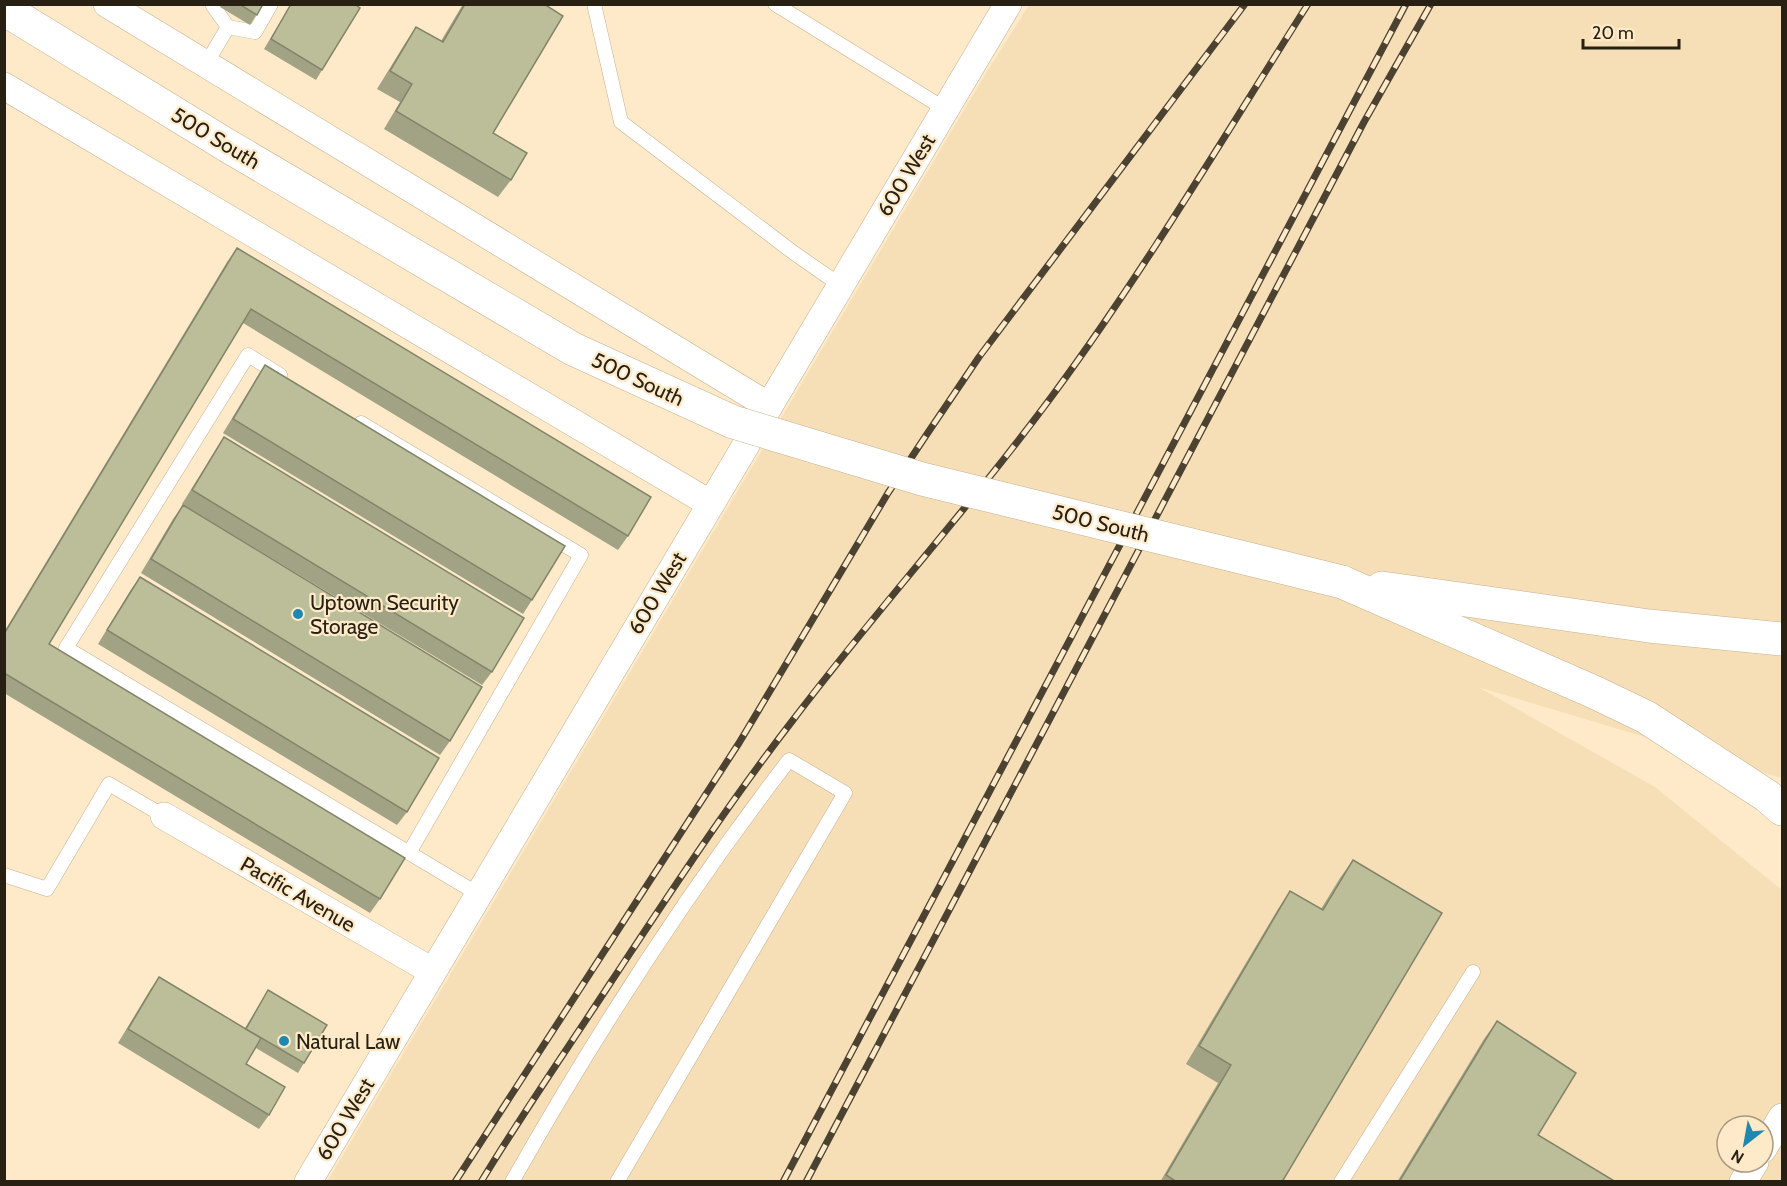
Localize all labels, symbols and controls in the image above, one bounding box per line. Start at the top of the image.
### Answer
scale bar [1583,12,1679,50]
text: 20 m [1592,22,1634,44]
street label: 500 South [167,102,265,174]
street label: 600 West [872,129,940,221]
street label: 500 South [588,347,688,411]
street label: 500 South [1050,499,1152,547]
street label: 600 West [623,547,691,639]
place label: Uptown Security Storage [310,590,459,639]
marker: Uptown Security Storage [291,607,305,621]
street label: Pacific Avenue [236,851,360,937]
place label: Natural Law [296,1029,400,1054]
marker: Natural Law [277,1034,291,1048]
street label: 600 West [311,1073,379,1165]
north arrow [1715,1114,1775,1174]
text: N [1728,1145,1747,1167]

